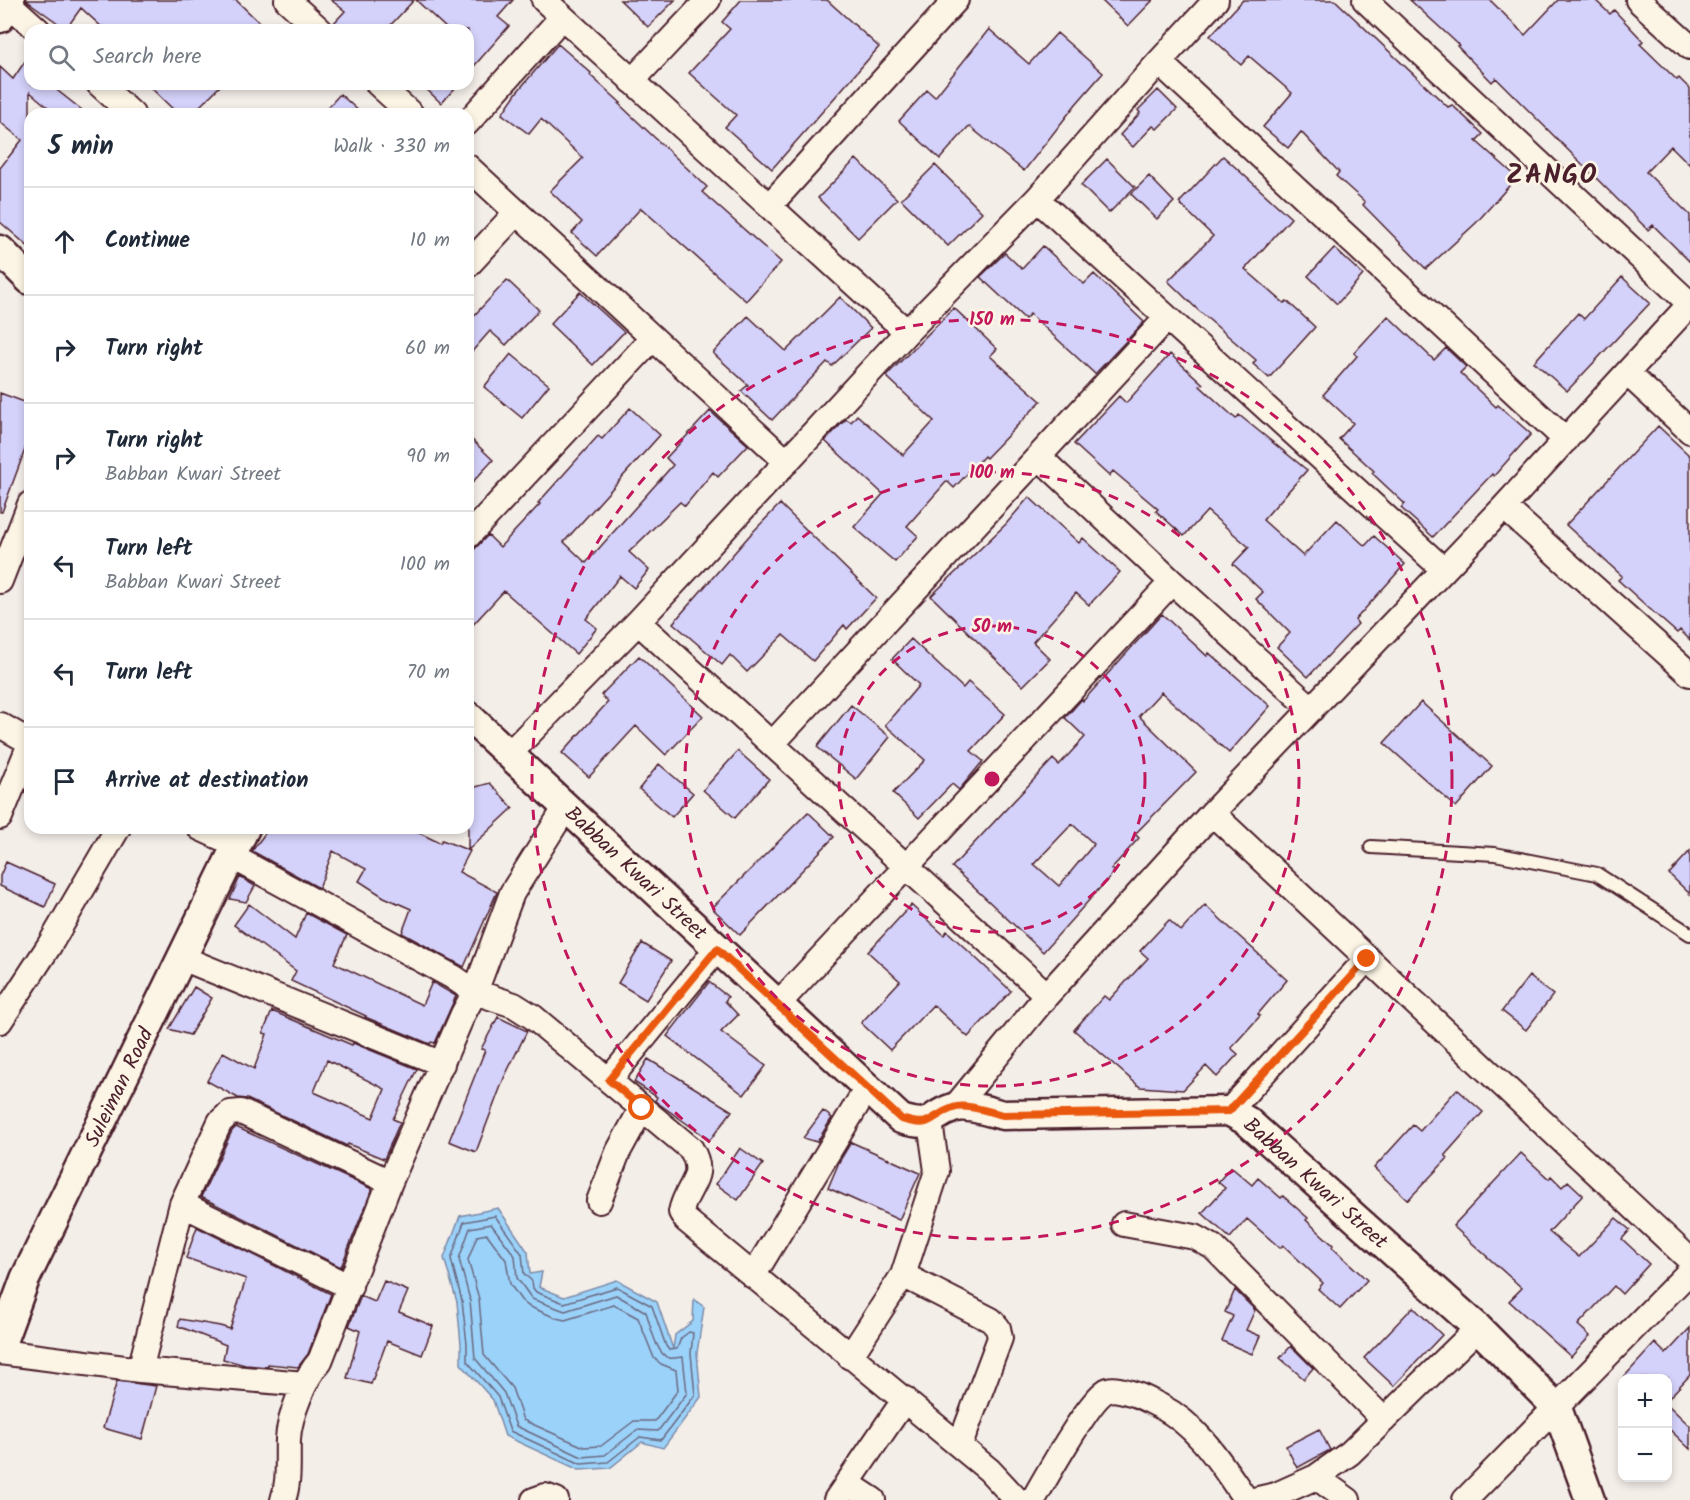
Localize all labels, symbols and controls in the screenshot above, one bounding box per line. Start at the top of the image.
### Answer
search box [24,24,474,90]
text: Search here [93,40,201,75]
icon: search [45,41,78,74]
text: 5 min [48,126,114,168]
text: Walk · 330 m [333,131,450,163]
district label: ZANGO [1506,154,1598,197]
text: Continue [105,224,190,259]
icon: ahead [48,225,81,258]
text: 10 m [410,225,450,257]
text: 150 m [969,306,1015,335]
text: Turn right [105,332,203,367]
icon: right [48,333,81,366]
text: 60 m [405,333,450,365]
text: Turn right [105,424,203,459]
icon: right [48,441,81,474]
text: 90 m [406,441,450,473]
text: Babban Kwari Street [105,459,281,491]
text: 100 m [969,459,1015,488]
text: Turn left [105,532,192,567]
icon: left [48,549,81,582]
text: 100 m [400,549,450,581]
text: Babban Kwari Street [105,567,281,599]
text: 50 m [971,613,1012,642]
text: Turn left [105,656,192,691]
icon: left [48,657,81,690]
text: 70 m [407,657,450,689]
text: Arrive at destination [105,764,308,799]
icon: arrive [48,765,81,798]
centre of rings [982,769,1002,789]
street label: Babban Kwari Street [556,799,715,949]
route end [1353,945,1379,971]
street label: Suleiman Road [77,1022,163,1153]
route start [628,1094,654,1120]
street label: Babban Kwari Street [1235,1110,1396,1259]
map controls [1618,1374,1672,1482]
button: + [1618,1374,1672,1428]
button: − [1618,1428,1672,1482]

